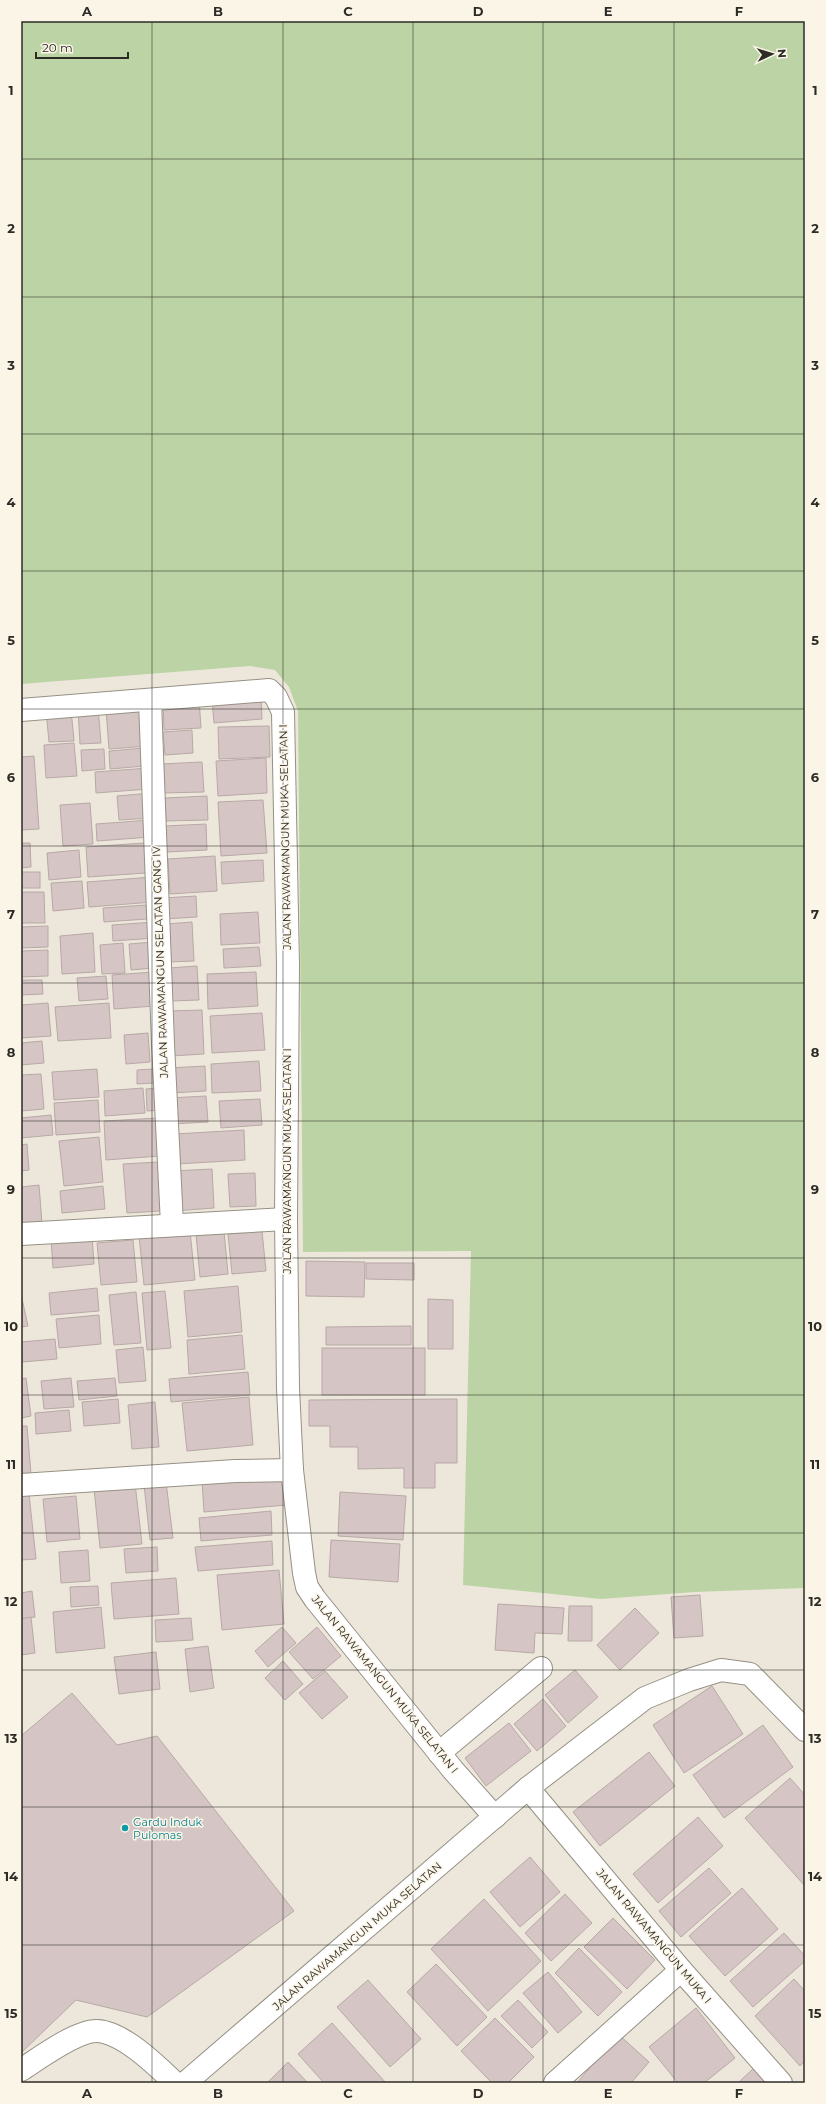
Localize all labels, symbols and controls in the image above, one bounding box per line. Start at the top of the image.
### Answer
text: A [81,3,93,19]
text: B [213,3,223,19]
text: C [343,3,353,19]
text: D [473,3,484,19]
text: E [604,3,613,19]
text: F [735,3,743,19]
scale bar [36,34,128,60]
north arrow [752,34,792,74]
text: 20 m [42,40,73,55]
text: N [775,48,789,58]
text: 1 [8,82,14,98]
text: 1 [812,82,818,98]
text: 2 [7,220,15,236]
text: 2 [811,220,819,236]
text: 3 [6,357,15,373]
text: 3 [810,357,819,373]
text: 4 [7,494,16,510]
text: 4 [811,494,820,510]
text: 5 [7,632,15,648]
text: 5 [811,632,819,648]
street label: JALAN RAWAMANGUN MUKA SELATAN I [276,724,294,951]
text: 6 [7,769,16,785]
text: 6 [811,769,820,785]
street label: JALAN RAWAMANGUN SELATAN GANG IV [149,845,171,1079]
text: 7 [7,906,15,922]
text: 7 [811,906,819,922]
text: 8 [7,1044,16,1060]
text: 8 [811,1044,820,1060]
street label: JALAN RAWAMANGUN MUKA SELATAN I [280,1048,294,1275]
text: 9 [7,1181,15,1197]
text: 9 [811,1181,819,1197]
text: 10 [4,1318,18,1334]
text: 10 [808,1318,822,1334]
text: 11 [6,1456,16,1472]
text: 11 [810,1456,820,1472]
street label: JALAN RAWAMANGUN MUKA SELATAN I [308,1591,461,1776]
text: 12 [5,1593,18,1609]
text: 12 [809,1593,822,1609]
text: 13 [5,1730,18,1746]
text: 13 [809,1730,822,1746]
place label: Gardu Induk Pulomas [133,1815,203,1842]
marker: Gardu Induk Pulomas [120,1823,130,1833]
street label: JALAN RAWAMANGUN MUKA SELATAN [269,1859,444,2014]
street label: JALAN RAWAMANGUN MUKA I [593,1865,715,2006]
text: 14 [4,1868,18,1884]
text: 14 [808,1868,822,1884]
text: 15 [5,2005,18,2021]
text: 15 [809,2005,822,2021]
text: A [81,2085,93,2101]
text: B [213,2085,223,2101]
text: C [343,2085,353,2101]
text: D [473,2085,484,2101]
text: E [604,2085,613,2101]
text: F [735,2085,743,2101]

